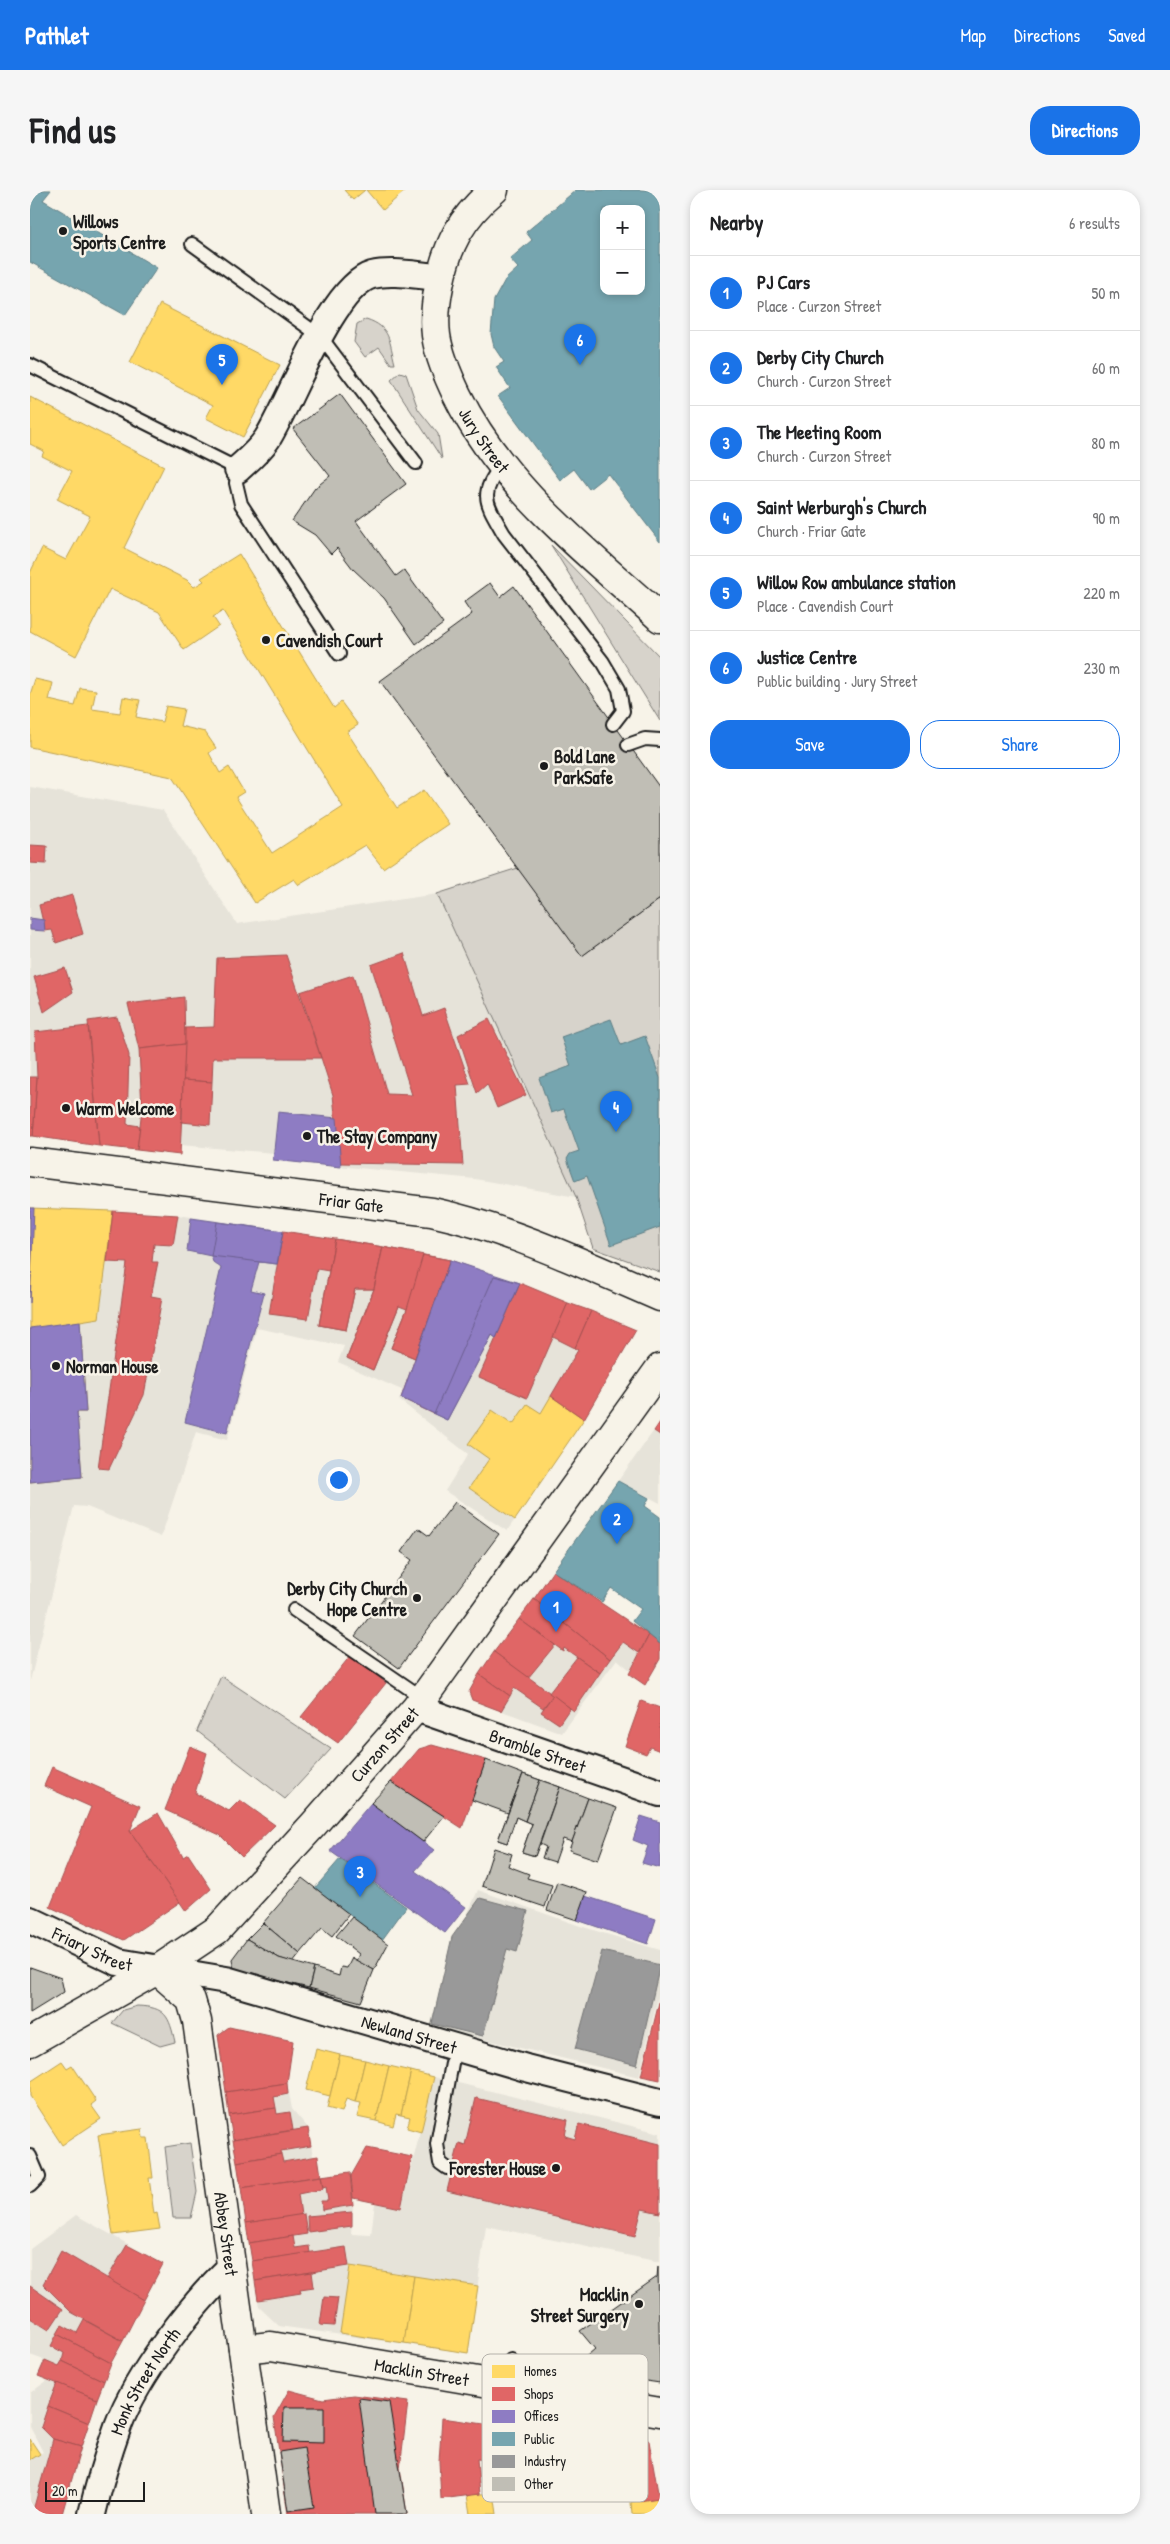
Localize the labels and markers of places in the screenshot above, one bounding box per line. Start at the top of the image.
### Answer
place label: Willows Sports Centre [73,209,167,256]
marker: Willows Sports Centre [57,225,69,237]
pin: 6 [564,324,596,365]
pin: 5 [206,344,238,385]
place label: Cavendish Court [276,628,383,653]
marker: Cavendish Court [260,634,272,646]
place label: Bold Lane ParkSafe [554,744,616,790]
marker: Bold Lane ParkSafe [538,760,550,772]
pin: 4 [600,1091,632,1132]
place label: Warm Welcome [76,1096,175,1121]
marker: Warm Welcome [60,1102,72,1114]
place label: The Stay Company [316,1124,438,1150]
marker: The Stay Company [301,1130,313,1142]
place label: Norman House [66,1354,159,1379]
marker: Norman House [50,1360,62,1372]
pin: 2 [601,1503,633,1544]
place label: Derby City Church Hope Centre [287,1576,408,1623]
pin: 1 [540,1591,572,1632]
marker: Derby City Church Hope Centre [411,1592,423,1604]
pin: 3 [344,1856,376,1897]
place label: Forester House [449,2156,547,2181]
marker: Forester House [550,2162,562,2174]
place label: Macklin Street Surgery [531,2282,629,2329]
marker: Macklin Street Surgery [633,2298,645,2310]

